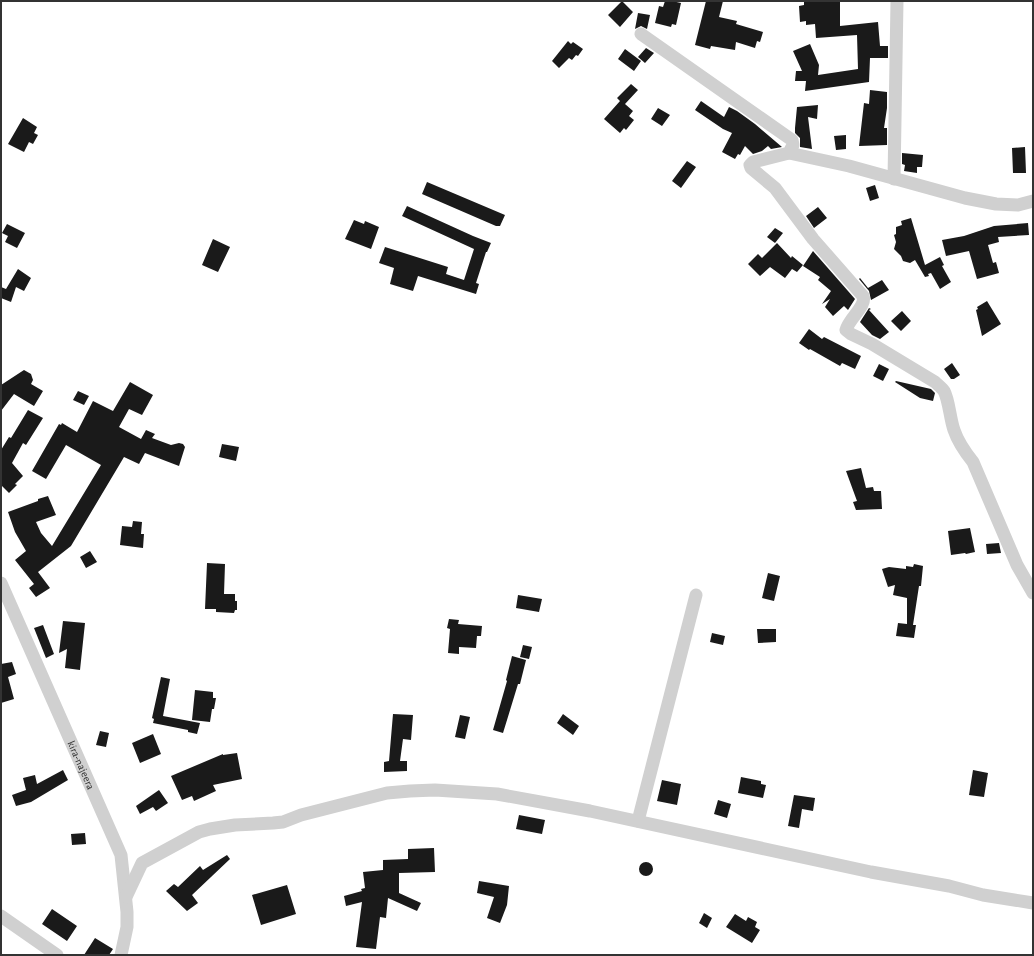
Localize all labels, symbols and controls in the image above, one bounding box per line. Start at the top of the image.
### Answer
street label: kira-najeera [66,739,97,791]

